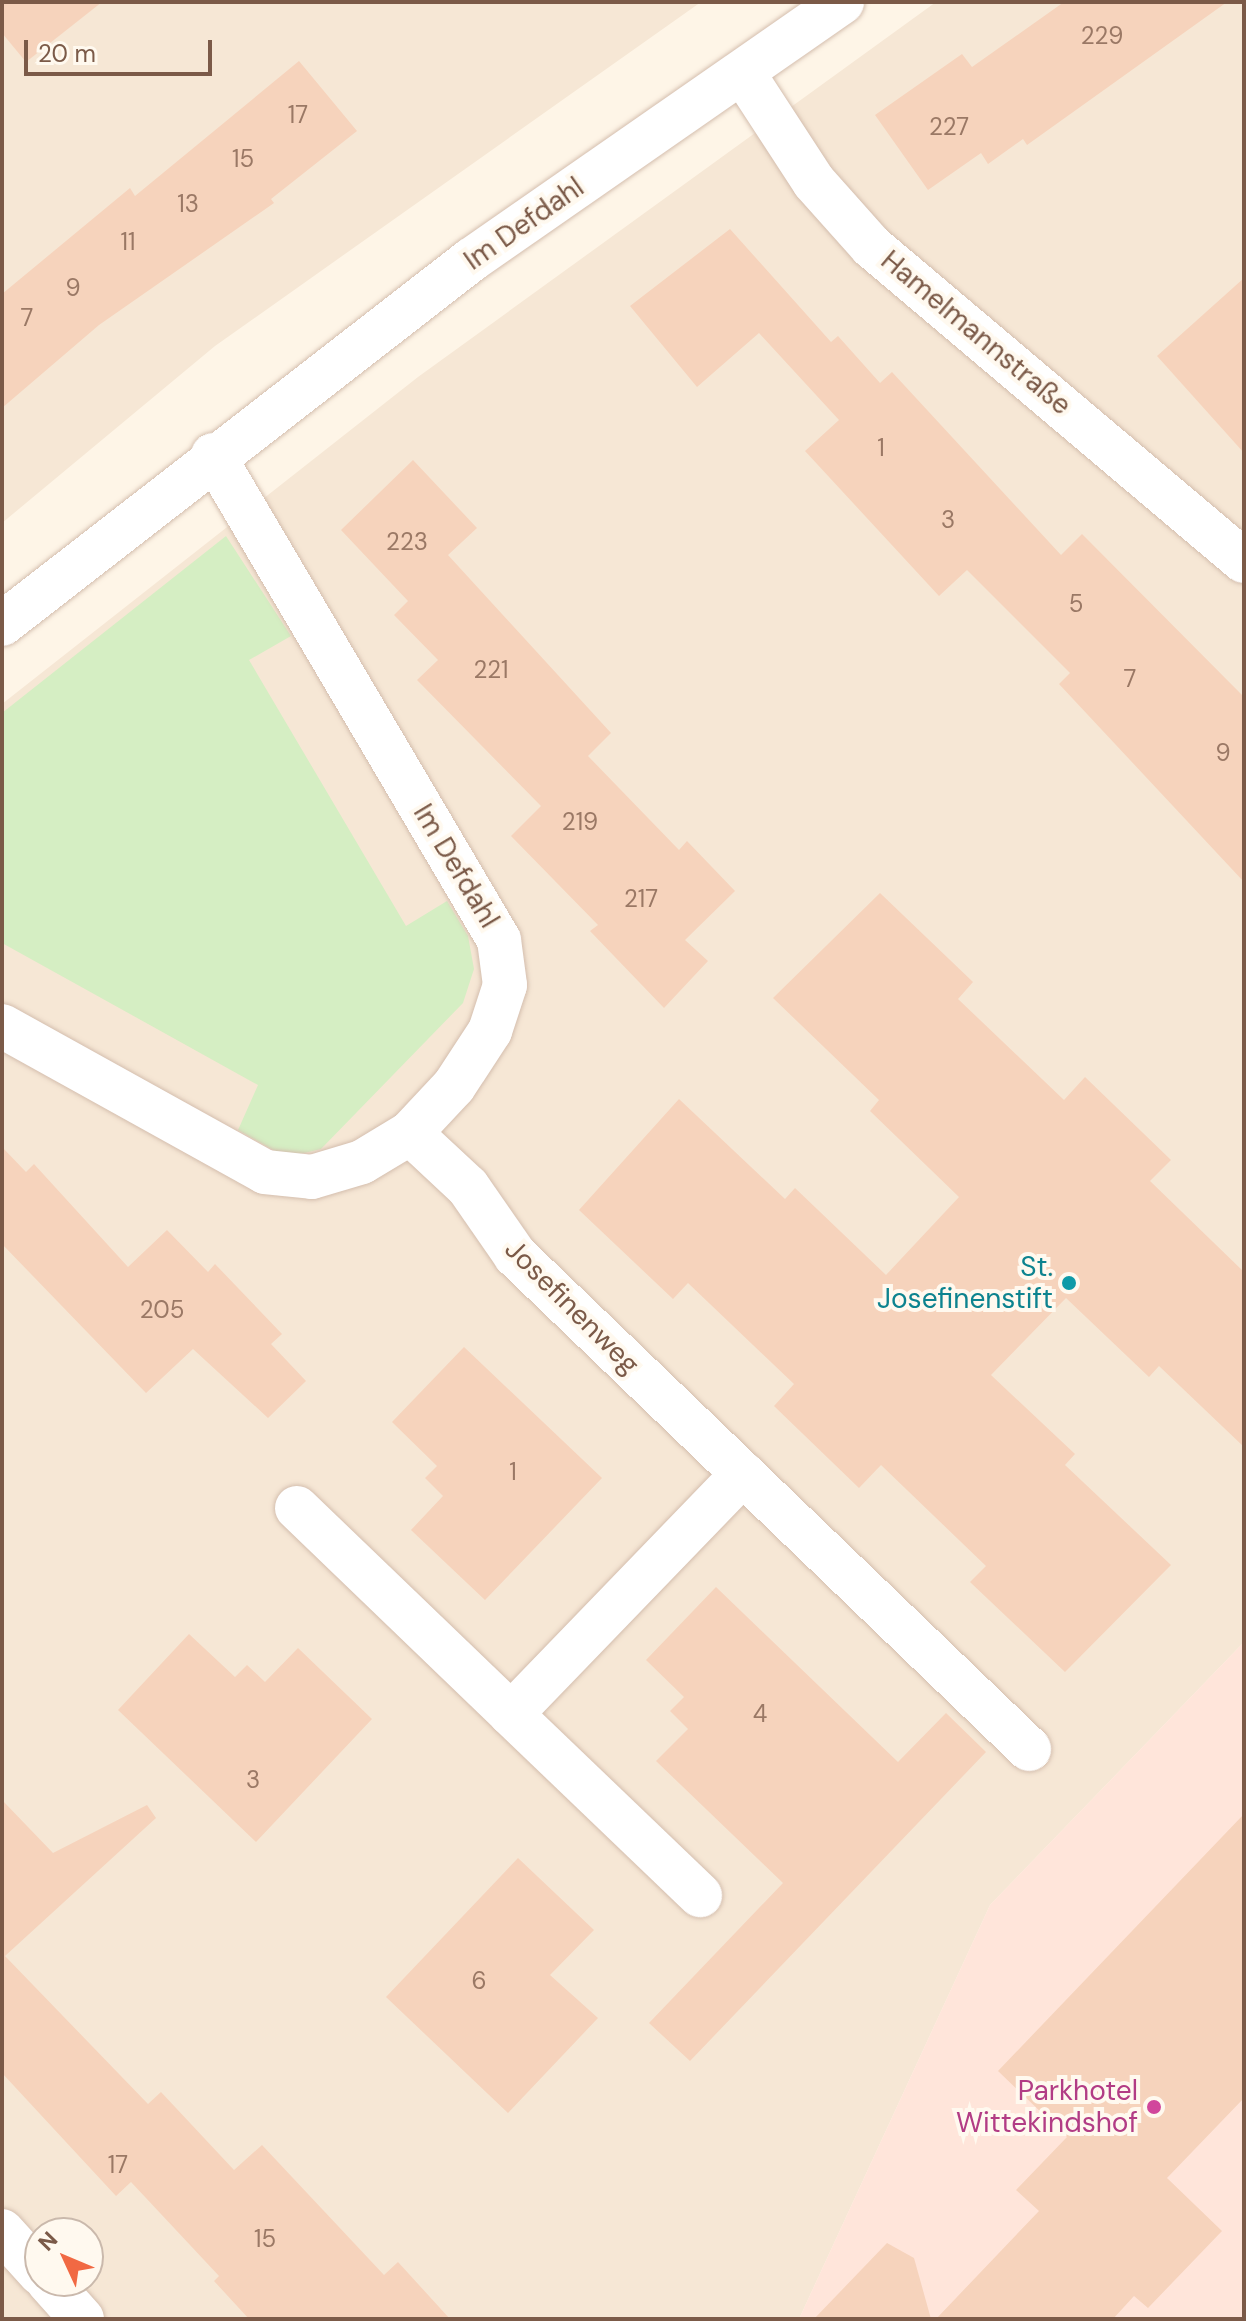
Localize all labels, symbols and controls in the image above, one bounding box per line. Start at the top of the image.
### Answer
house number: 229 [1081,22,1123,50]
scale bar [28,24,216,74]
text: 20 m [38,38,96,69]
house number: 17 [288,101,308,129]
house number: 227 [929,113,969,141]
house number: 15 [232,145,254,173]
street label: Im Defdahl [458,171,590,277]
house number: 13 [177,190,199,218]
house number: 11 [121,228,135,256]
street label: Hamelmannstraße [874,244,1078,422]
house number: 9 [65,274,81,302]
house number: 7 [21,304,33,332]
house number: 1 [877,434,885,462]
house number: 3 [941,506,955,534]
house number: 223 [386,528,428,556]
house number: 5 [1069,590,1083,618]
house number: 221 [473,656,509,684]
house number: 7 [1124,665,1136,693]
house number: 9 [1215,739,1231,767]
street label: Im Defdahl [406,798,506,934]
house number: 219 [562,808,598,836]
house number: 217 [624,885,658,913]
street label: Josefinenweg [498,1233,646,1381]
place label: St. Josefinenstift [877,1250,1053,1316]
marker: St. Josefinenstift [1060,1274,1078,1292]
house number: 205 [140,1296,184,1324]
house number: 1 [509,1458,517,1486]
house number: 4 [753,1700,767,1728]
house number: 3 [246,1766,260,1794]
house number: 6 [471,1967,487,1995]
place label: Parkhotel Wittekindshof [956,2074,1138,2140]
marker: Parkhotel Wittekindshof [1145,2098,1163,2116]
house number: 17 [108,2151,128,2179]
north arrow [24,2217,104,2297]
house number: 15 [254,2225,276,2253]
text: N [32,2226,64,2257]

